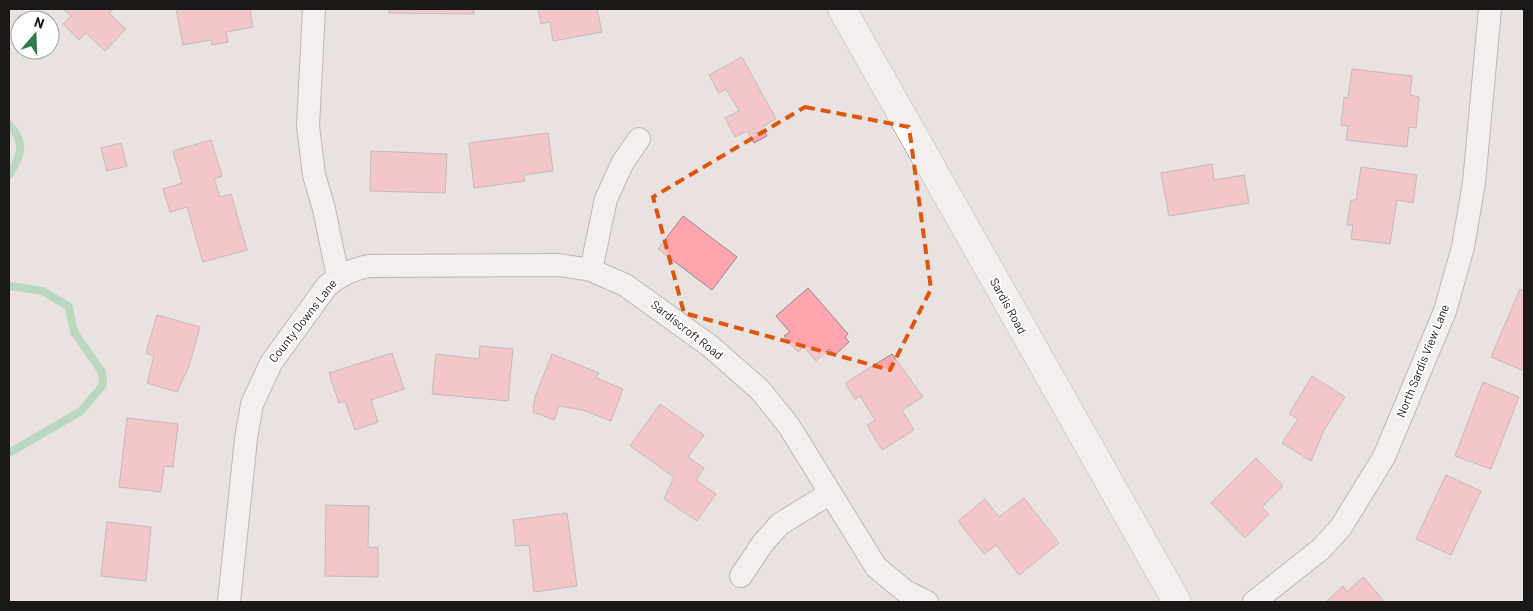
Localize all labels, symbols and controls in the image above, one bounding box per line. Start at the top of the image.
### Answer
north arrow [10,10,60,60]
text: N [32,13,47,32]
street label: Sardis Road [988,275,1030,336]
street label: County Downs Lane [265,276,339,365]
street label: Sardiscroft Road [649,297,726,362]
street label: North Sardis View Lane [1393,302,1451,419]

